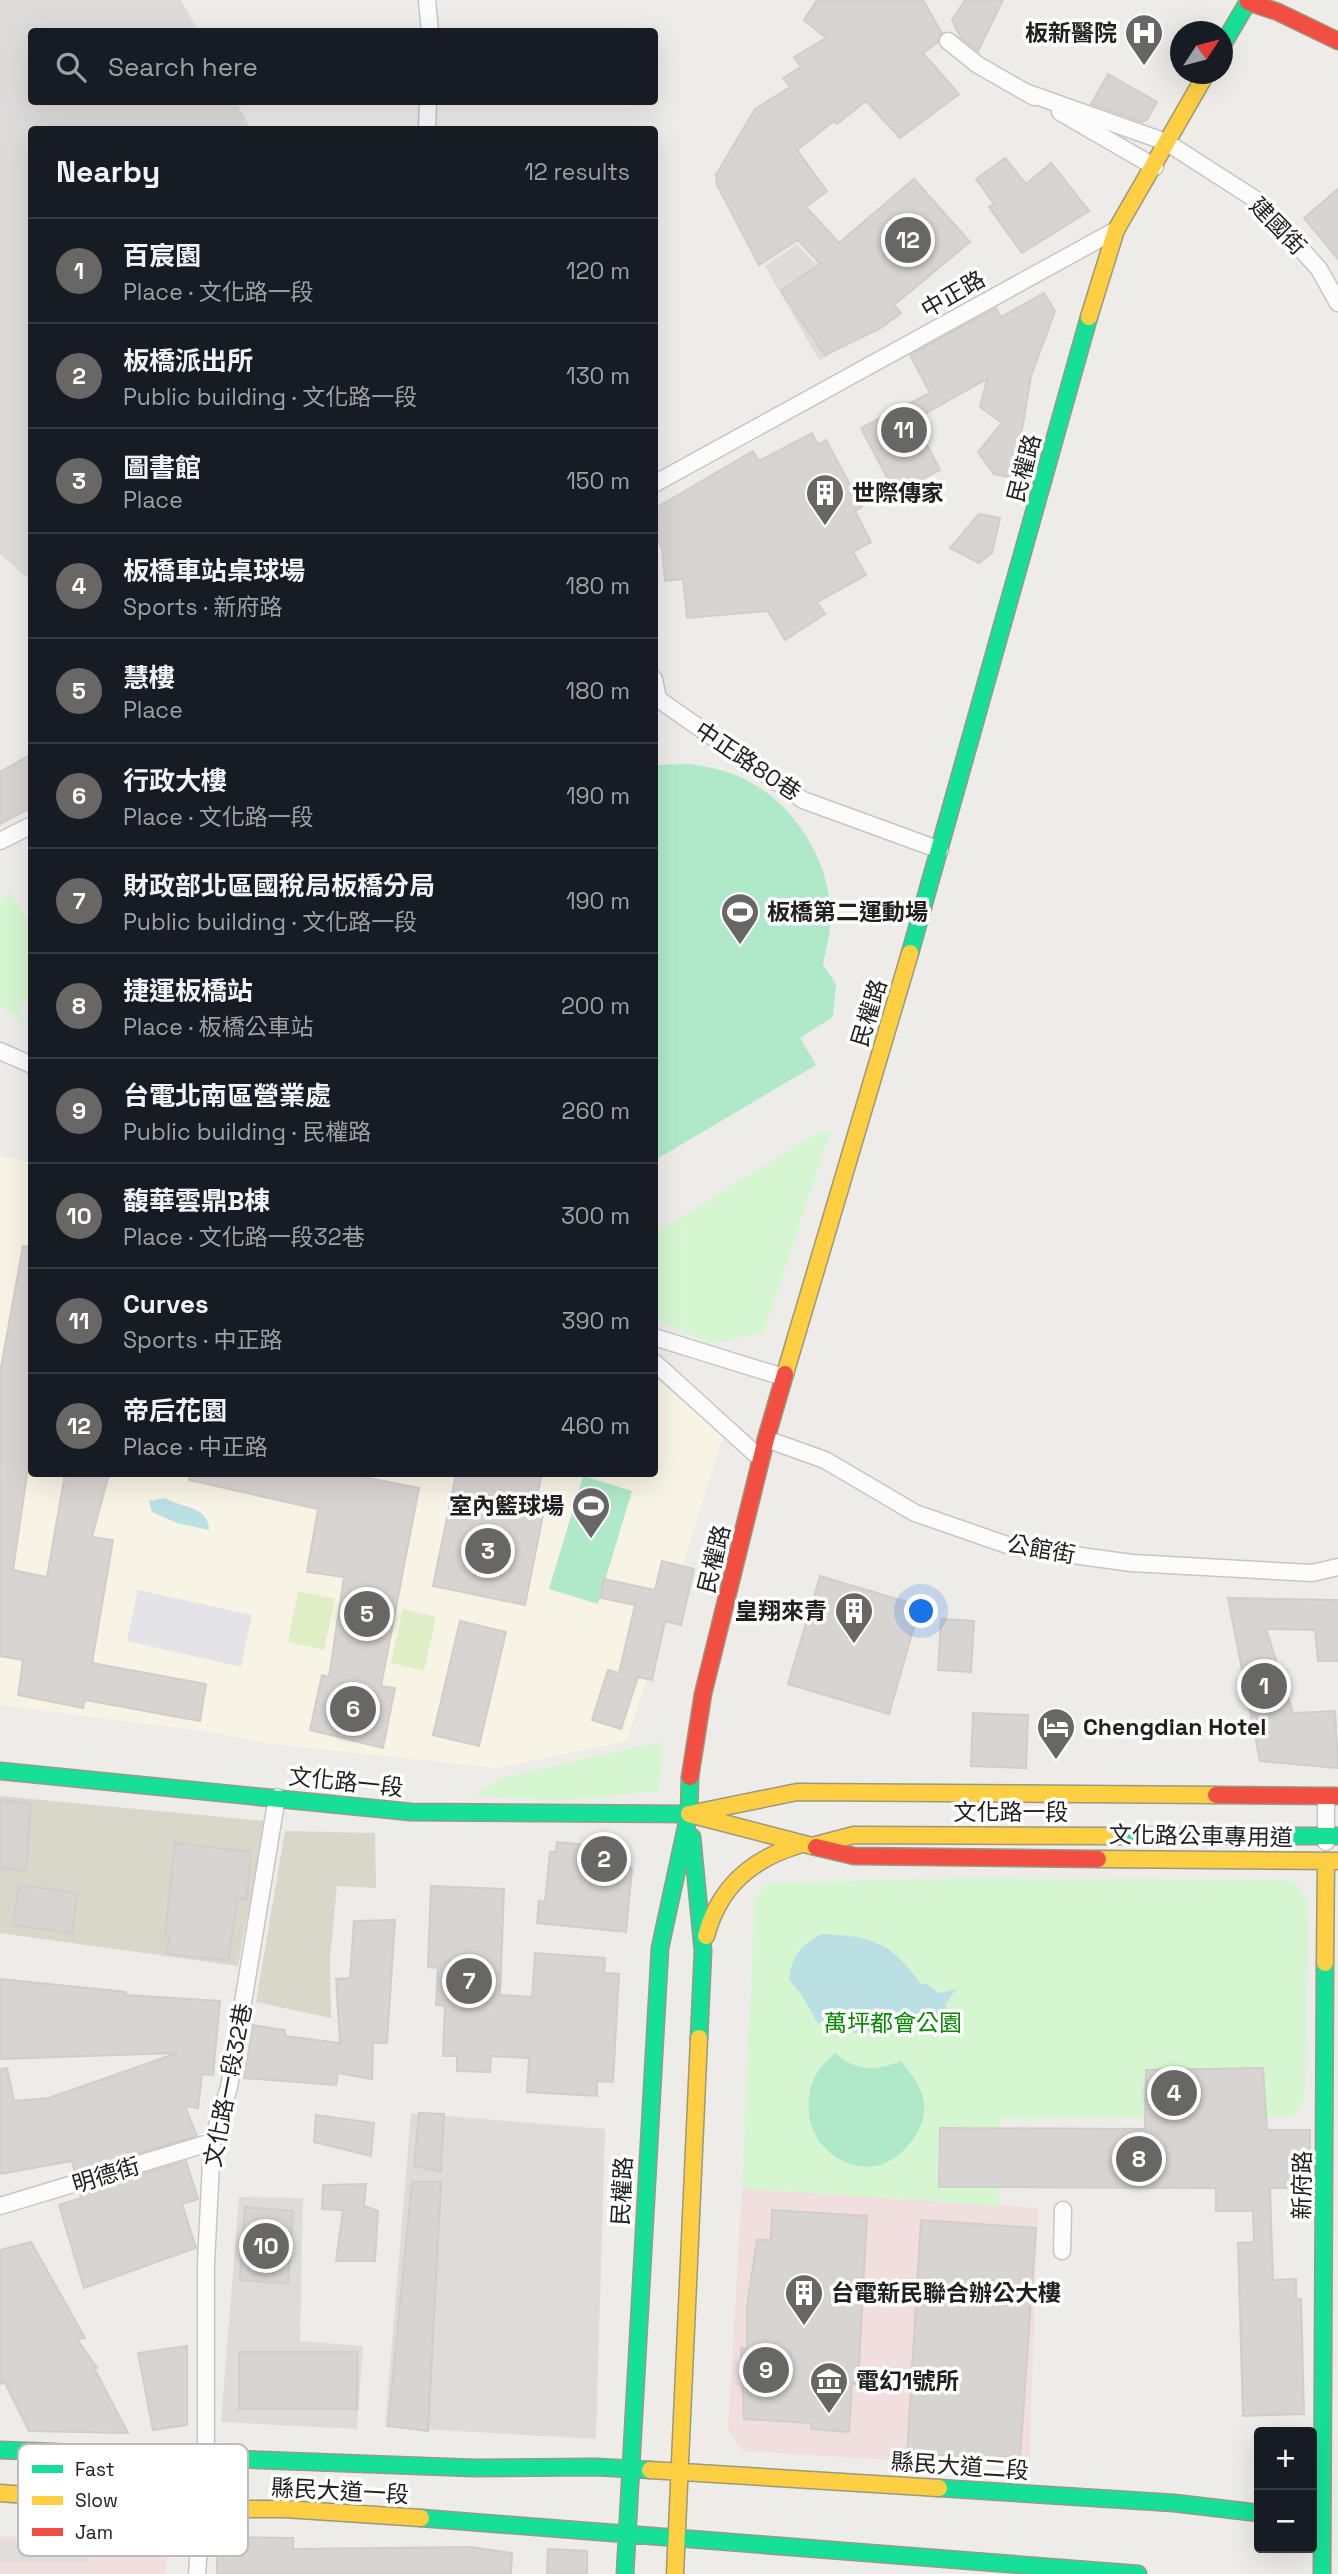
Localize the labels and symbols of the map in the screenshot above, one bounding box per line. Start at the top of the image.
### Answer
hospital icon: 板新醫院 [1123,12,1165,67]
place label: 板新醫院 [1025,18,1117,48]
north arrow [1170,21,1233,84]
street label: 建國街 [1243,191,1313,261]
pin: 12 [885,214,931,266]
street label: 中正路 [916,264,990,324]
pin: 11 [881,404,927,456]
street label: 民權路 [1001,431,1047,505]
building icon: 世際傳家 [804,472,846,527]
place label: 世際傳家 [852,478,944,508]
street label: 中正路80巷 [689,715,807,807]
sports icon: 板橋第二運動場 [719,891,761,946]
place label: 板橋第二運動場 [767,897,928,927]
street label: 民權路 [845,976,893,1050]
sports icon: 室內籃球場 [570,1485,612,1540]
place label: 室內籃球場 [449,1491,564,1521]
street label: 民權路 [691,1522,737,1596]
pin: 3 [465,1525,511,1577]
street label: 公館街 [1004,1528,1078,1570]
pin: 5 [344,1588,390,1640]
building icon: 皇翔來青 [833,1590,875,1645]
your location [904,1594,938,1628]
place label: 皇翔來青 [735,1596,827,1626]
pin: 1 [1241,1660,1287,1712]
pin: 6 [330,1683,376,1735]
hotel icon: Chengdian Hotel [1035,1706,1077,1761]
place label: Chengdian Hotel [1083,1712,1266,1742]
street label: 文化路一段 [287,1761,405,1803]
street label: 文化路一段 [954,1797,1069,1827]
street label: 文化路公車專用道 [1109,1819,1293,1853]
pin: 2 [581,1833,627,1885]
pin: 7 [446,1955,492,2007]
street label: 文化路一段32巷 [197,2001,259,2169]
park label: 萬坪都會公園 [824,2008,962,2038]
pin: 4 [1151,2067,1197,2119]
pin: 8 [1116,2133,1162,2185]
street label: 新府路 [1286,2150,1318,2220]
street label: 明德街 [69,2151,143,2199]
street label: 民權路 [605,2156,639,2226]
pin: 10 [243,2220,289,2272]
building icon: 台電新民聯合辦公大樓 [783,2272,825,2327]
place label: 台電新民聯合辦公大樓 [831,2278,1061,2308]
pin: 9 [743,2344,789,2396]
museum icon: 電幻1號所 [808,2360,850,2415]
place label: 電幻1號所 [856,2366,958,2396]
legend [18,2444,248,2556]
street label: 縣民大道二段 [890,2446,1030,2486]
text: Fast [75,2457,115,2482]
street label: 縣民大道一段 [270,2472,410,2510]
text: Slow [75,2488,118,2513]
text: Jam [75,2520,113,2545]

